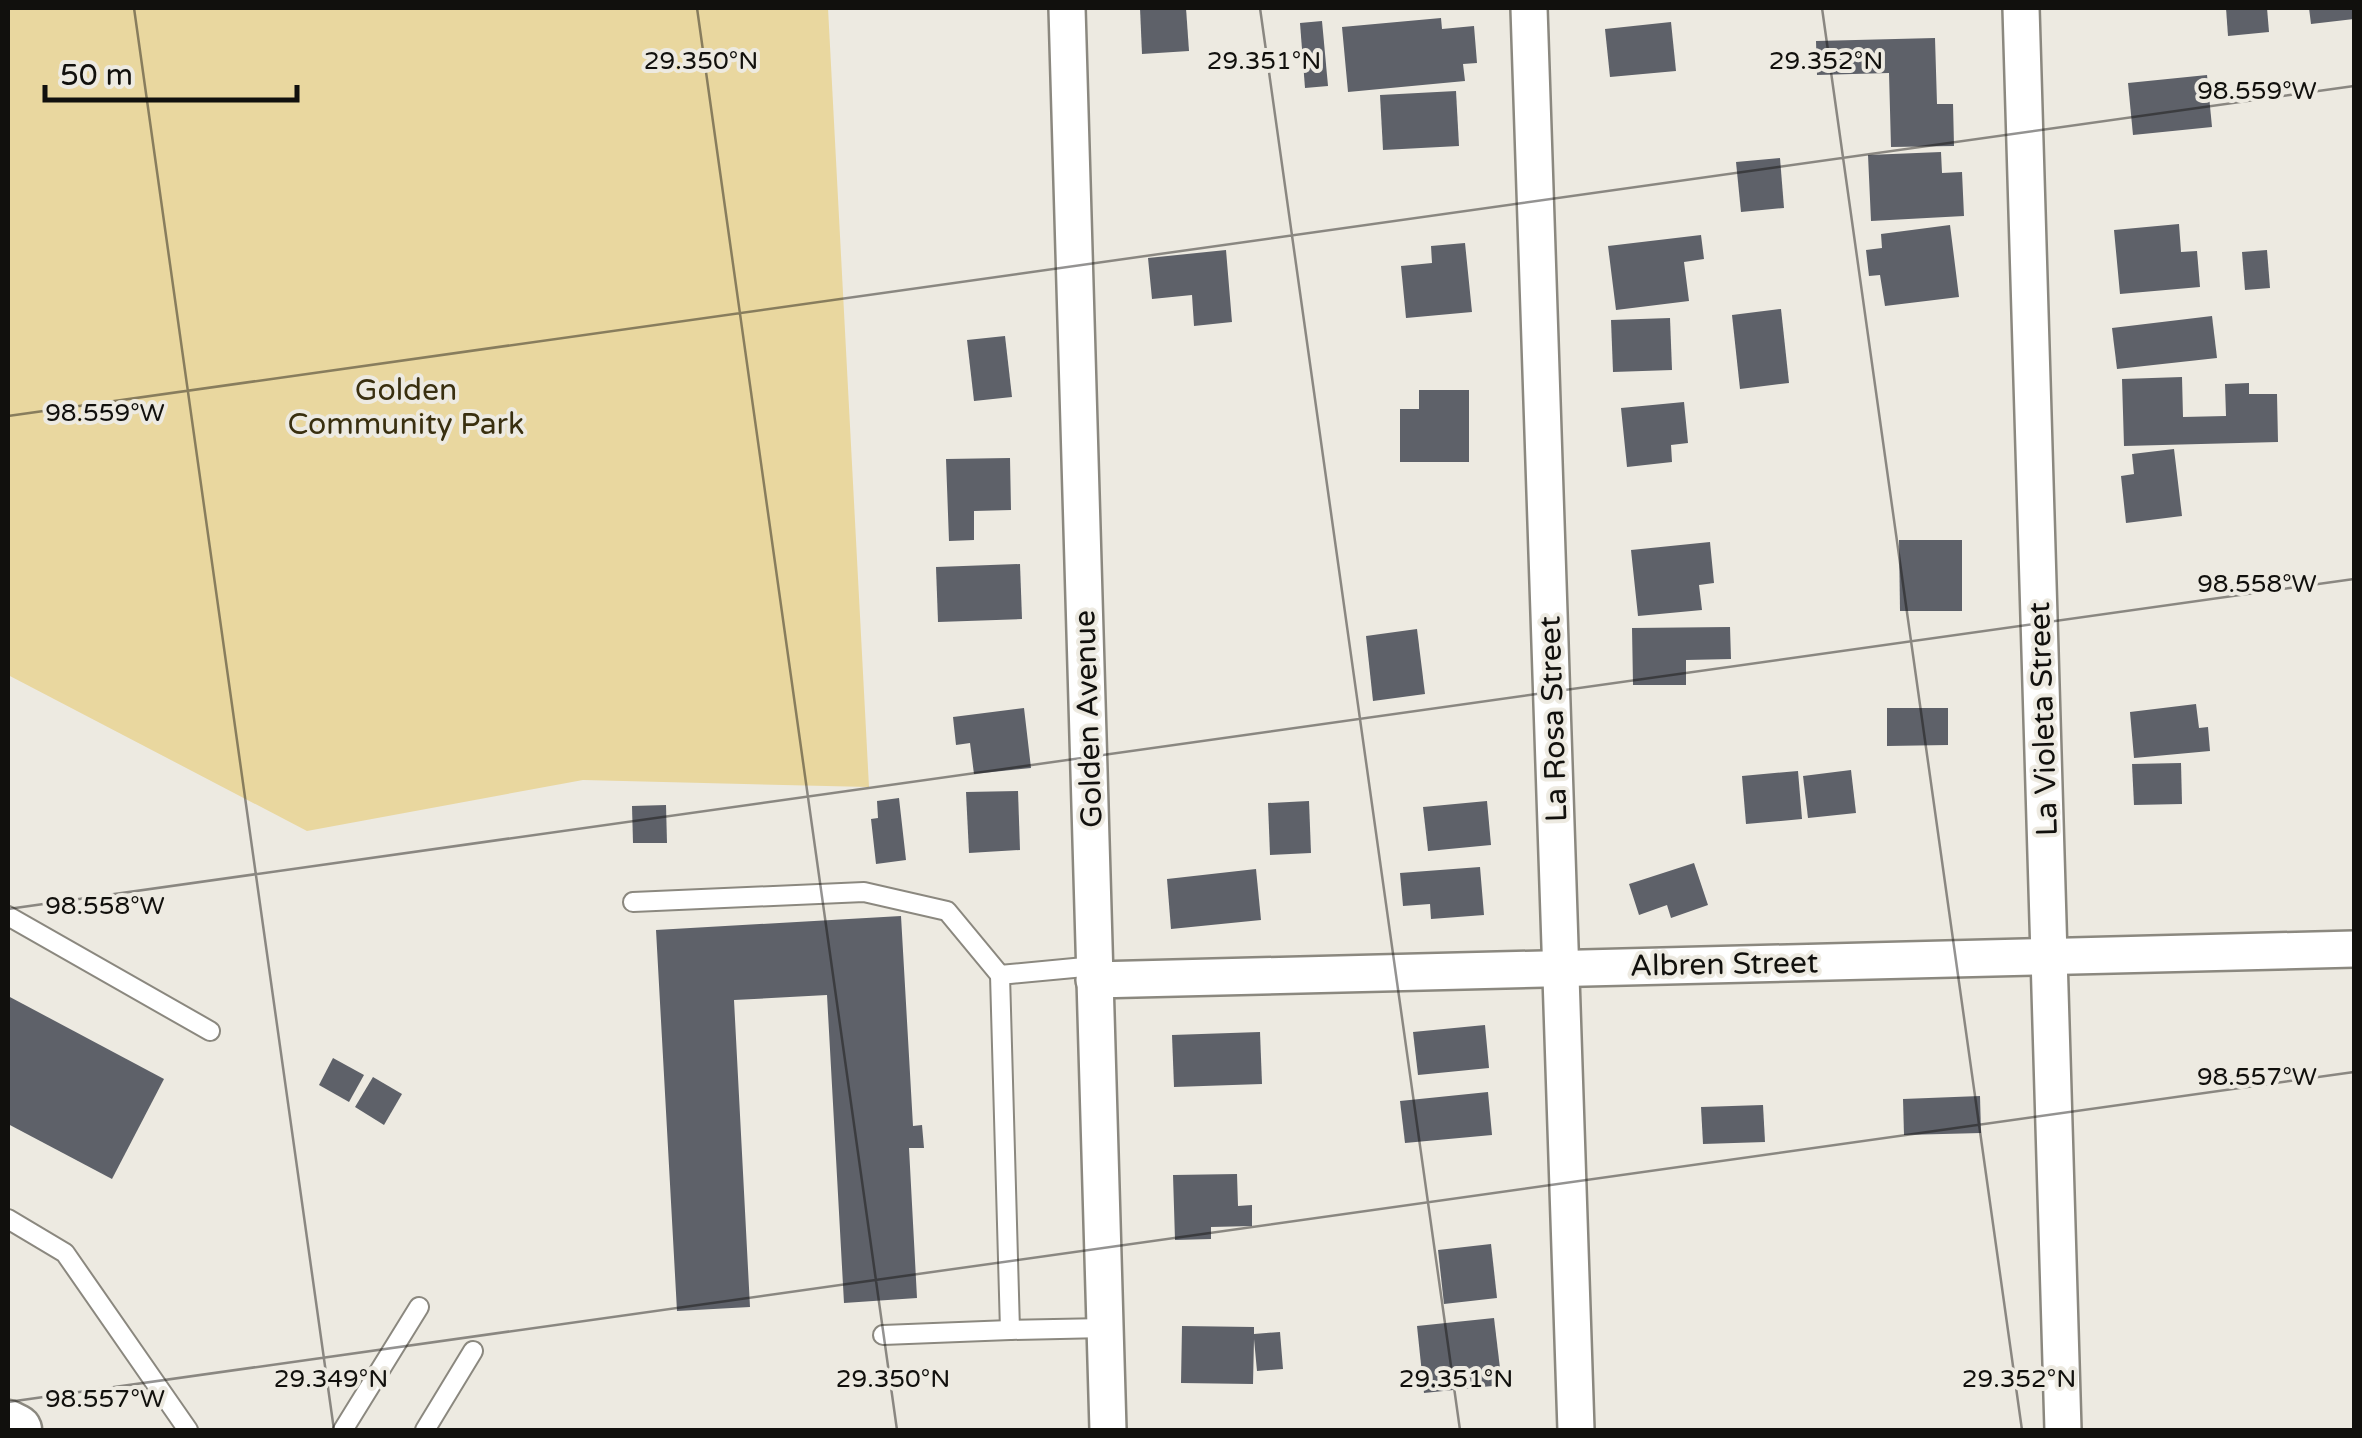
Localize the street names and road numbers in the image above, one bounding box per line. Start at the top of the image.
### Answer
street label: La Violeta Street [2021,601,2066,837]
street label: Golden Avenue [1066,610,1111,828]
street label: La Rosa Street [1531,615,1576,823]
street label: Albren Street [1629,944,1819,985]

